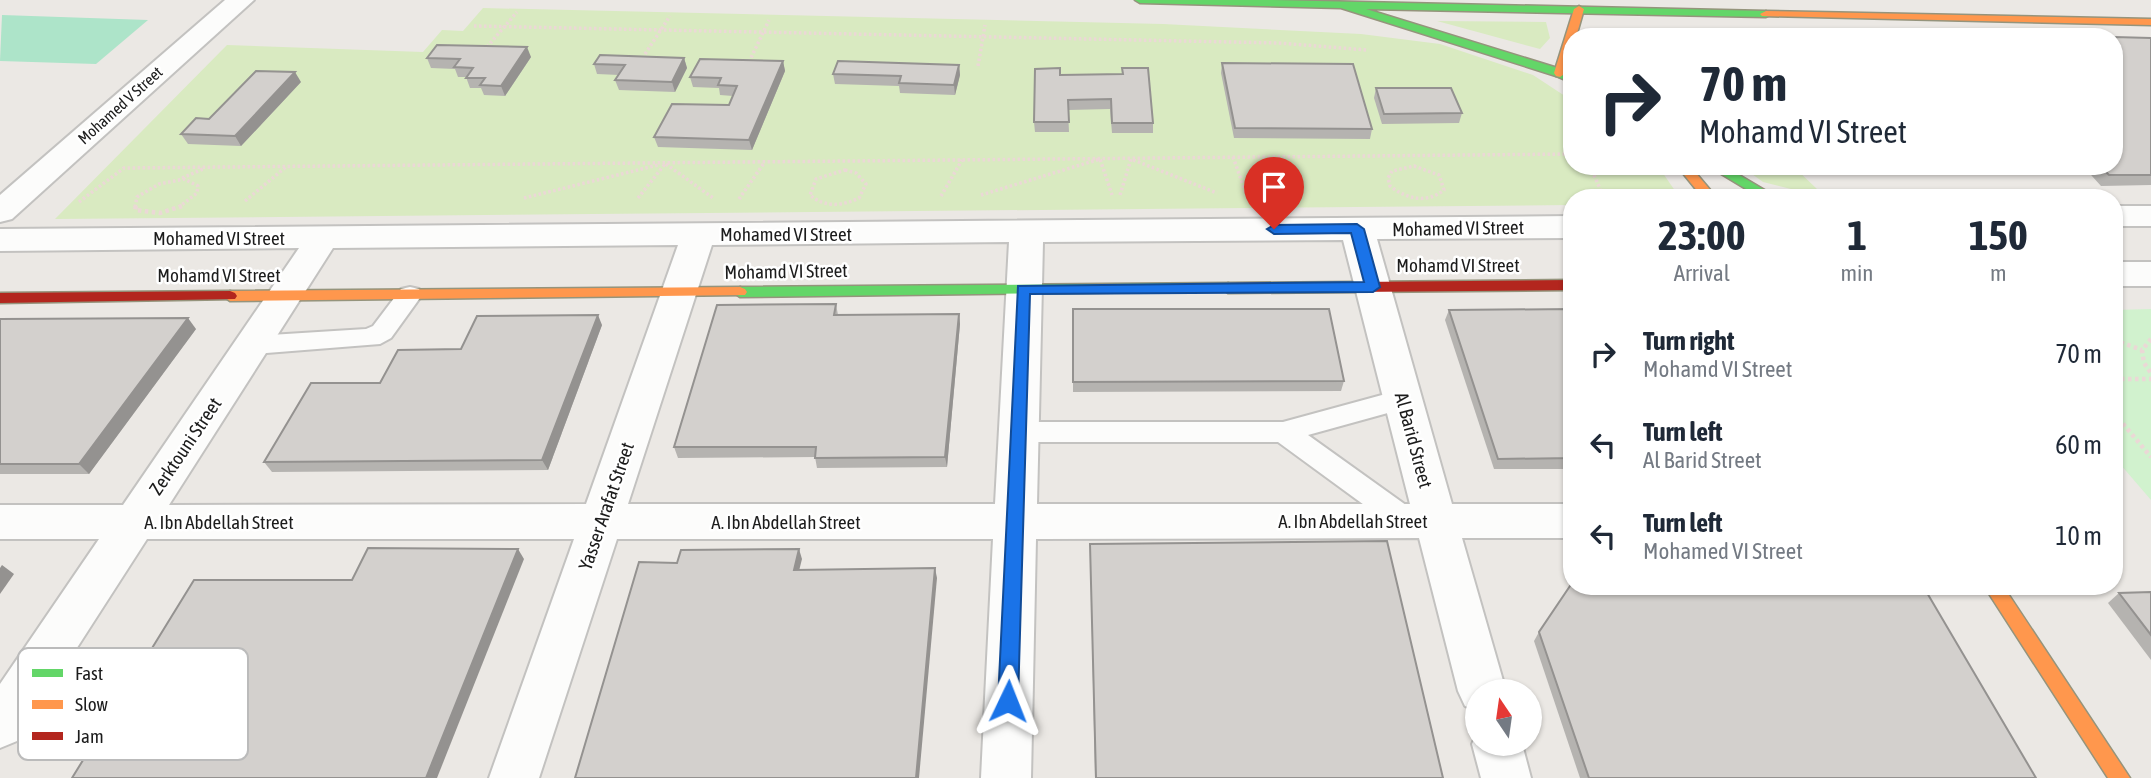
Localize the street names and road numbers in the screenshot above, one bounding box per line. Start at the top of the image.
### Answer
street label: Mohamed V Street [74,62,166,148]
street label: Mohamed VI Street [1392,216,1524,240]
street label: Mohamed VI Street [720,223,852,245]
street label: Mohamed VI Street [153,227,285,249]
street label: Mohamd VI Street [1396,254,1520,276]
street label: Mohamd VI Street [724,259,848,283]
street label: Mohamd VI Street [157,264,281,286]
street label: Al Barid Street [1391,390,1437,490]
street label: Zerktouni Street [144,393,226,499]
street label: Yasser Arafat Street [574,439,638,573]
street label: A. Ibn Abdellah Street [1278,510,1428,532]
street label: A. Ibn Abdellah Street [144,511,294,533]
street label: A. Ibn Abdellah Street [711,511,861,533]

